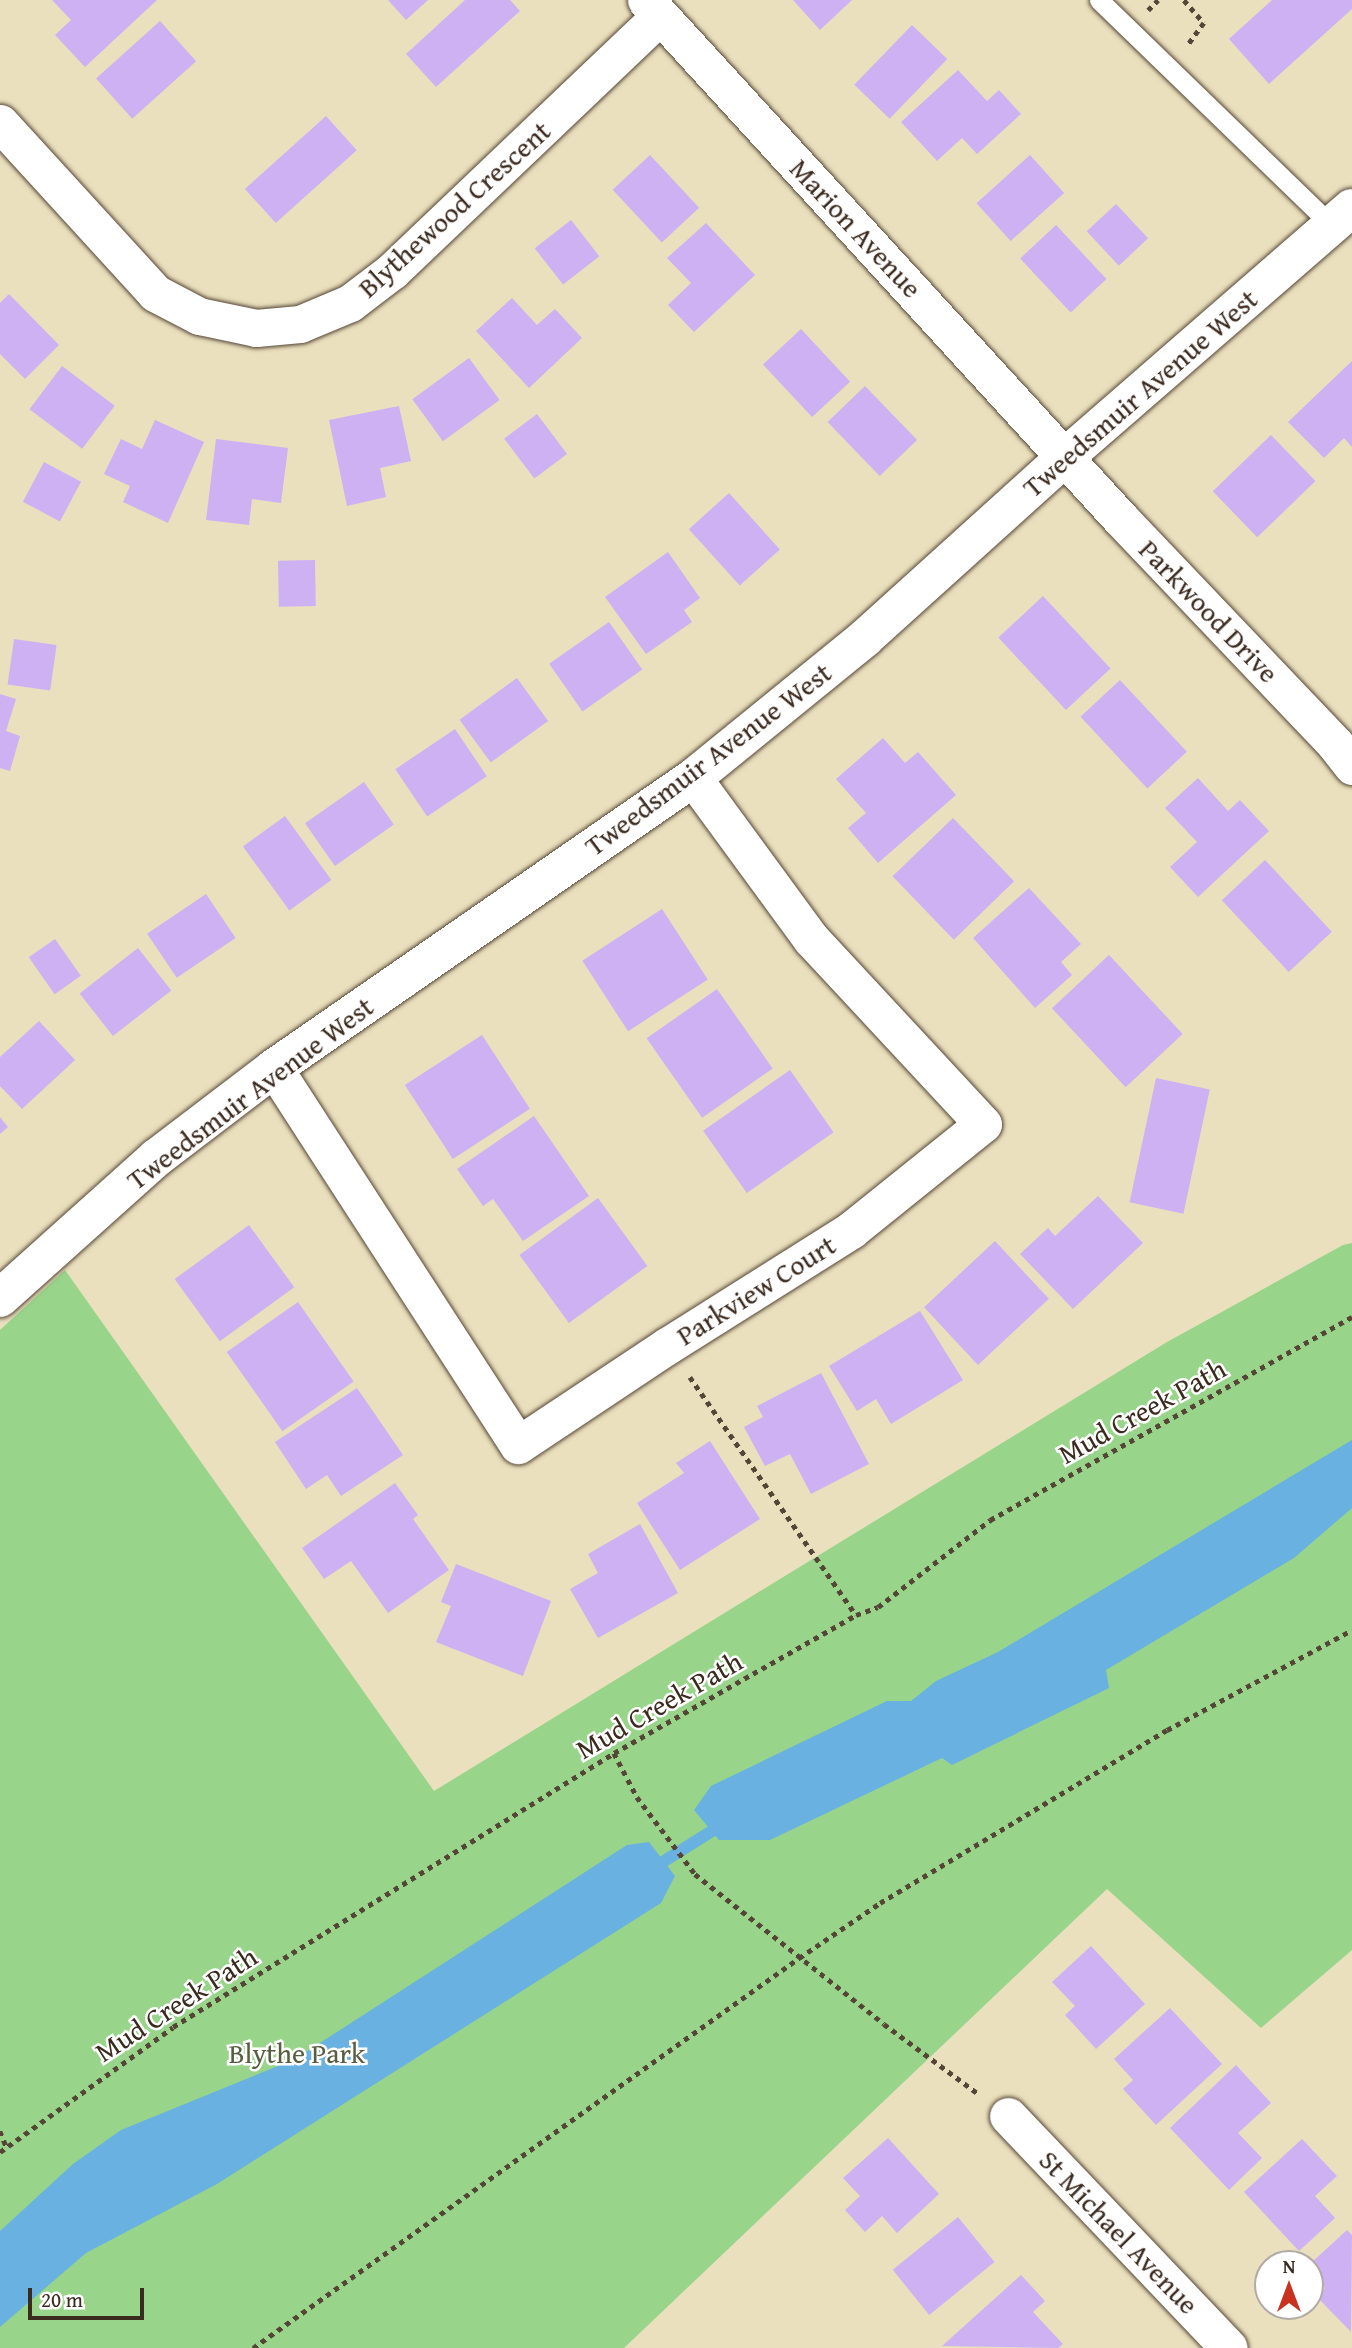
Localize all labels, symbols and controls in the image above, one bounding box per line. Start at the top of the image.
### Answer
street label: Blythewood Crescent [351,114,557,304]
street label: Marion Avenue [783,152,929,304]
street label: Tweedsmuir Avenue West [1016,282,1264,504]
street label: Parkwood Drive [1132,532,1286,690]
street label: Tweedsmuir Avenue West [578,655,838,863]
street label: Tweedsmuir Avenue West [120,989,380,1197]
street label: Parkview Court [670,1228,842,1352]
street label: Mud Creek Path [1052,1351,1232,1471]
street label: Mud Creek Path [570,1644,748,1766]
street label: Mud Creek Path [89,1939,263,2069]
park label: Blythe Park [229,2036,365,2070]
street label: St Michael Avenue [1032,2143,1206,2321]
north arrow [1254,2250,1324,2320]
text: N [1283,2252,1295,2280]
scale bar [32,2274,147,2318]
text: 20 m [41,2284,83,2315]

